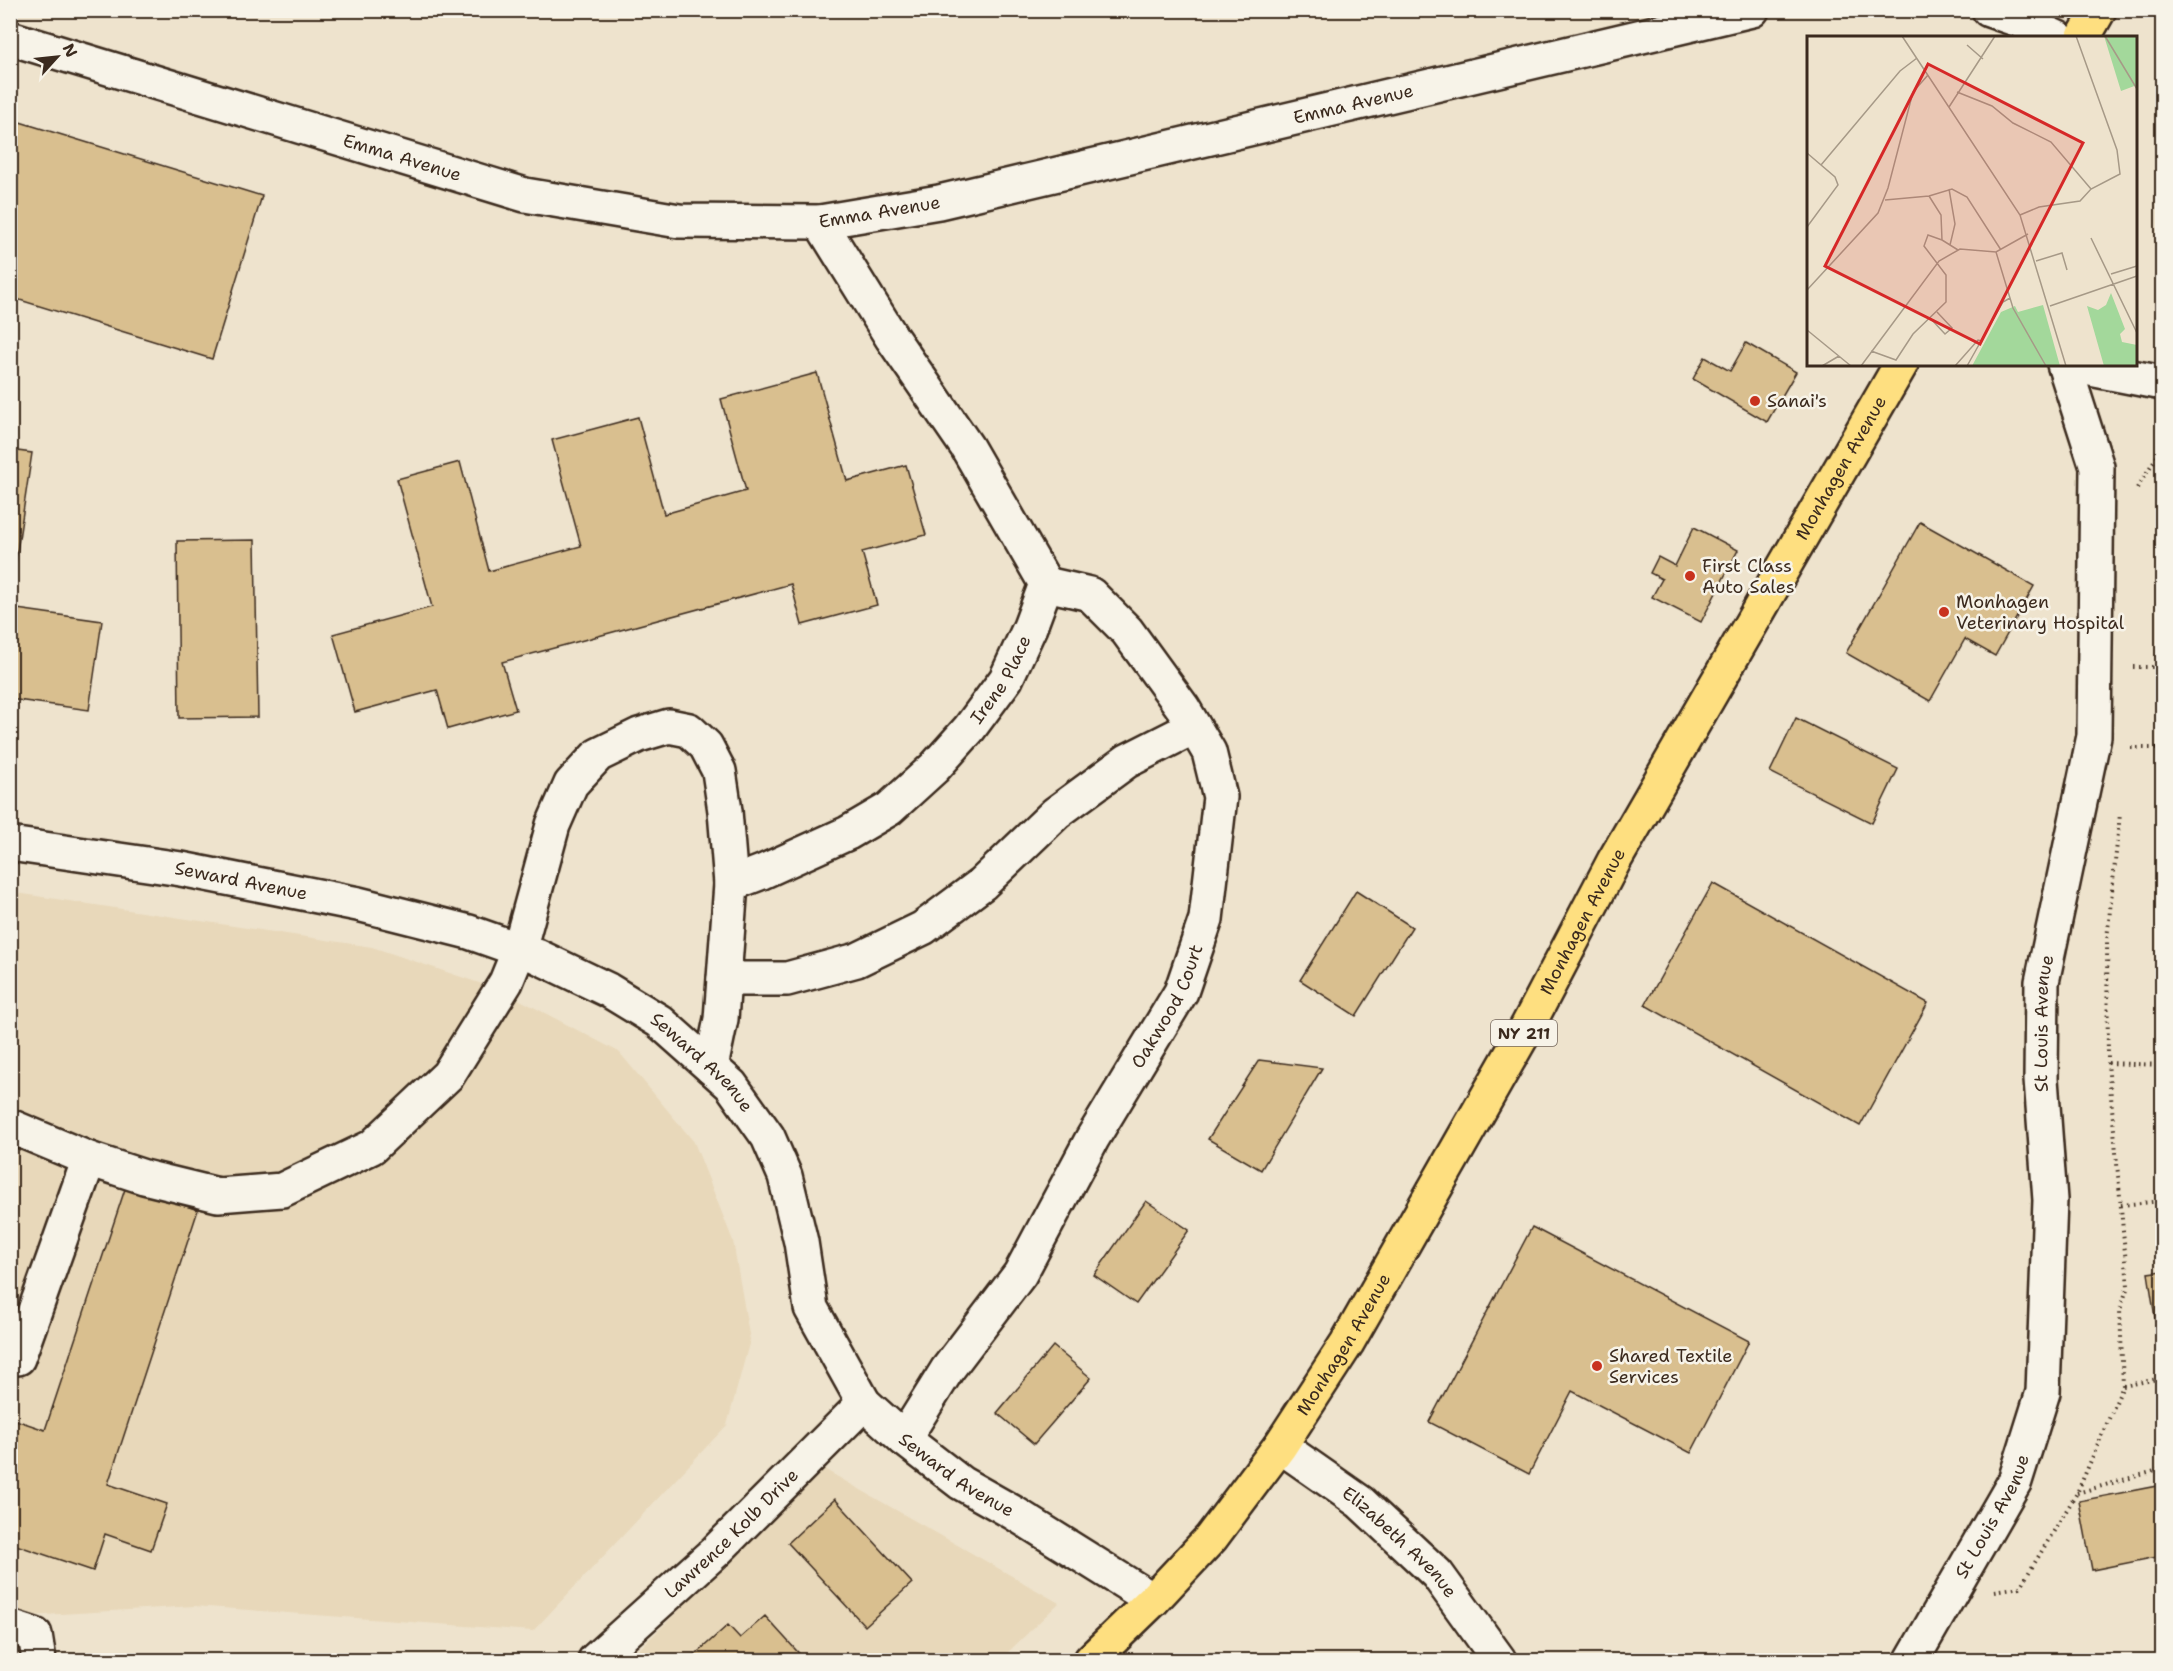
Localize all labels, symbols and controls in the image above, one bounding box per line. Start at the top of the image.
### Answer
north arrow [27,27,87,87]
inset map [1807,36,2137,366]
text: N [58,40,82,61]
street label: Emma Avenue [1291,78,1416,130]
street label: Emma Avenue [340,128,464,187]
street label: Emma Avenue [817,190,942,234]
place label: Sanai's [1767,389,1827,413]
street label: Monhagen Avenue [1790,392,1892,544]
marker: Sanai's [1748,394,1762,408]
place label: First Class Auto Sales [1702,554,1795,599]
marker: First Class Auto Sales [1683,569,1697,583]
place label: Monhagen Veterinary Hospital [1956,590,2125,635]
marker: Monhagen Veterinary Hospital [1937,605,1951,619]
street label: Irene Place [965,631,1037,729]
street label: Monhagen Avenue [1534,844,1631,999]
street label: Seward Avenue [173,856,309,906]
street label: Oakwood Court [1126,941,1208,1073]
street label: St Louis Avenue [2029,952,2059,1093]
street label: Seward Avenue [646,1007,759,1117]
road number: NY 211 [1491,1020,1557,1046]
street label: Monhagen Avenue [1291,1269,1396,1420]
place label: Shared Textile Services [1609,1344,1733,1389]
marker: Shared Textile Services [1590,1359,1604,1373]
street label: Seward Avenue [894,1427,1018,1523]
street label: St Louis Avenue [1950,1451,2035,1583]
street label: Lawrence Kolb Drive [659,1463,804,1604]
street label: Elizabeth Avenue [1337,1481,1462,1603]

